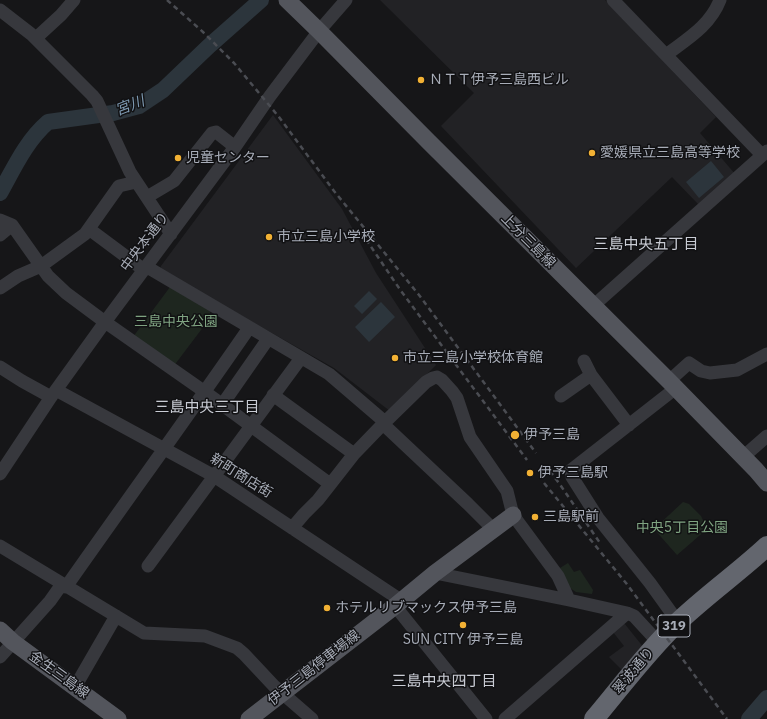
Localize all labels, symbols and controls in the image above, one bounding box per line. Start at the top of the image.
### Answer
place label: ＮＴＴ伊予三島西ビル [429,72,569,88]
marker: ＮＴＴ伊予三島西ビル [416,75,426,85]
water label: 宮川 [113,92,147,120]
place label: 愛媛県立三島高等学校 [600,145,740,161]
marker: 愛媛県立三島高等学校 [587,148,597,158]
place label: 児童センター [186,150,270,166]
marker: 児童センター [173,153,183,163]
street label: 中央本通り [117,209,173,275]
street label: 上分三島線 [497,210,559,272]
place label: 市立三島小学校 [277,229,375,245]
marker: 市立三島小学校 [264,232,274,242]
district label: 三島中央五丁目 [594,236,698,254]
park label: 三島中央公園 [134,314,218,330]
place label: 市立三島小学校体育館 [403,350,543,366]
marker: 市立三島小学校体育館 [390,353,400,363]
district label: 三島中央三丁目 [155,399,259,417]
place label: 伊予三島 [524,427,580,443]
marker: 伊予三島 [509,429,521,441]
street label: 新町商店街 [207,450,275,502]
place label: 伊予三島駅 [538,465,608,481]
marker: 伊予三島駅 [525,468,535,478]
place label: 三島駅前 [543,509,599,525]
marker: 三島駅前 [530,512,540,522]
park label: 中央5丁目公園 [636,520,728,536]
place label: ホテルリブマックス伊予三島 [335,600,517,616]
marker: ホテルリブマックス伊予三島 [322,603,332,613]
road number: 319 [658,615,690,637]
marker: SUN CITY 伊予三島 [458,620,468,630]
street label: 伊予三島停車場線 [265,627,363,709]
place label: SUN CITY 伊予三島 [403,632,523,648]
street label: 翠波通り [610,644,658,698]
street label: 金生三島線 [26,648,92,702]
district label: 三島中央四丁目 [392,673,496,691]

